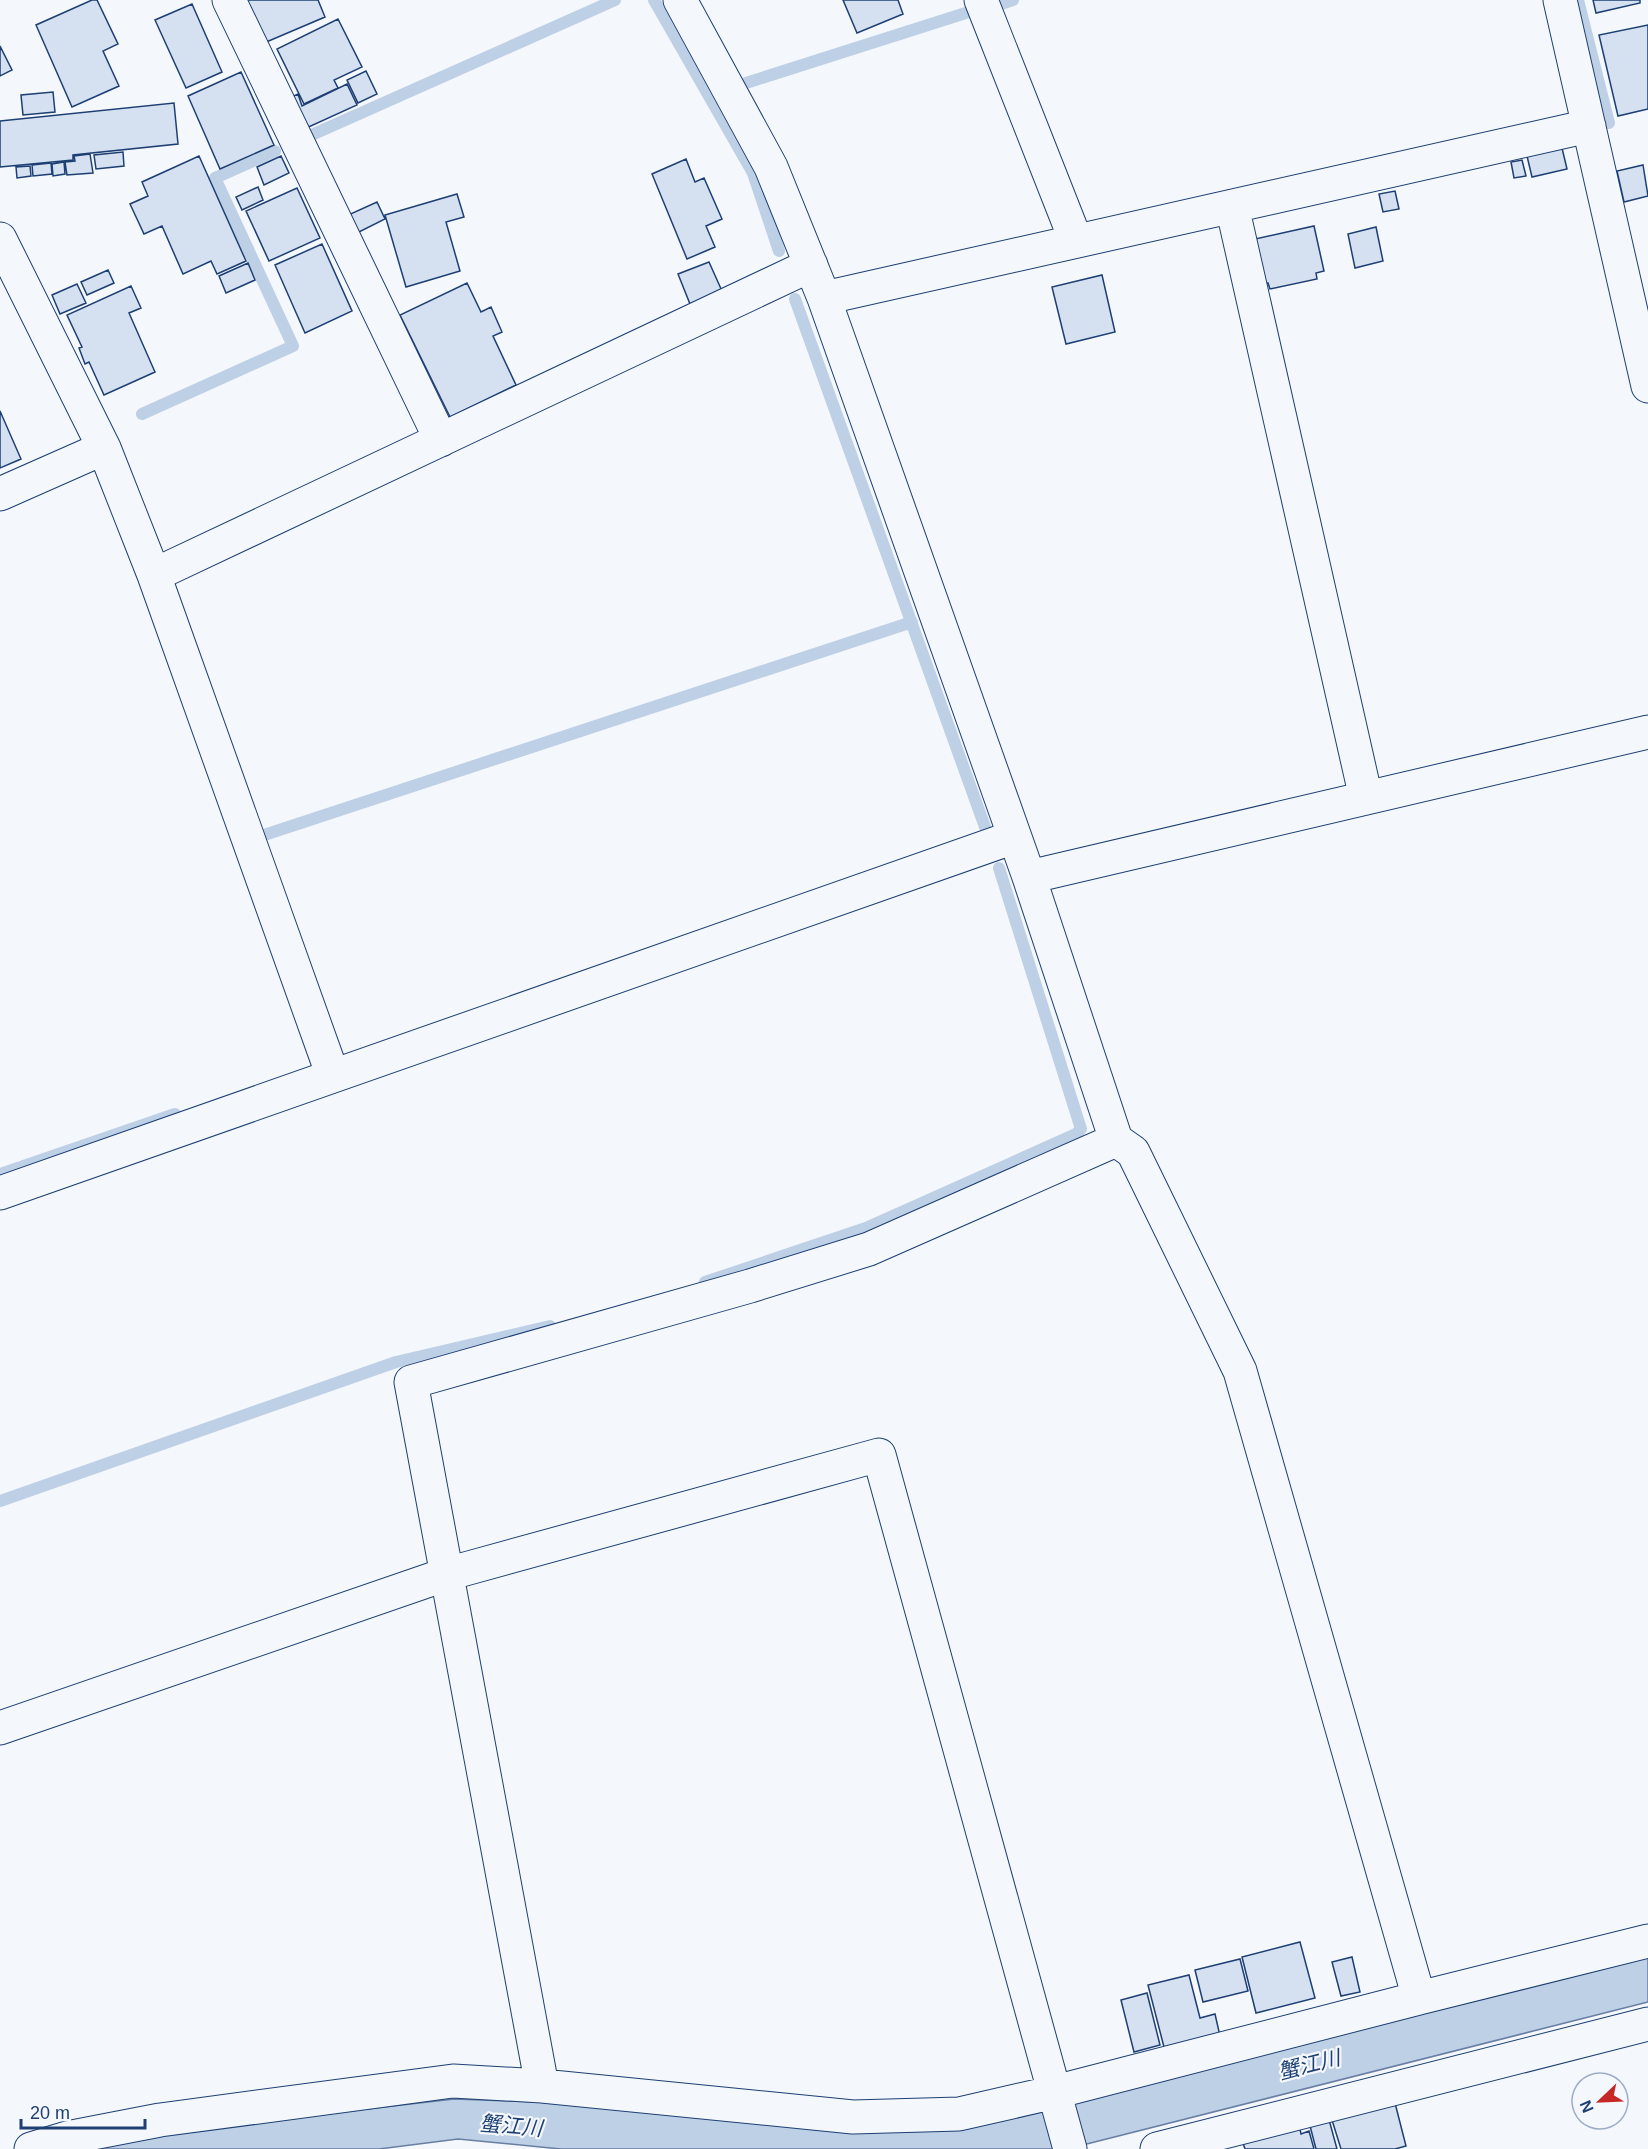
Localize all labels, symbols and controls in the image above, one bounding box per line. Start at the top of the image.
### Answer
water label: 蟹江川 [1276,2045,1344,2083]
north arrow [1570,2071,1630,2131]
scale bar [21,2092,146,2130]
text: N [1577,2098,1597,2115]
text: 20 m [30,2103,70,2123]
water label: 蟹江川 [479,2111,545,2140]

